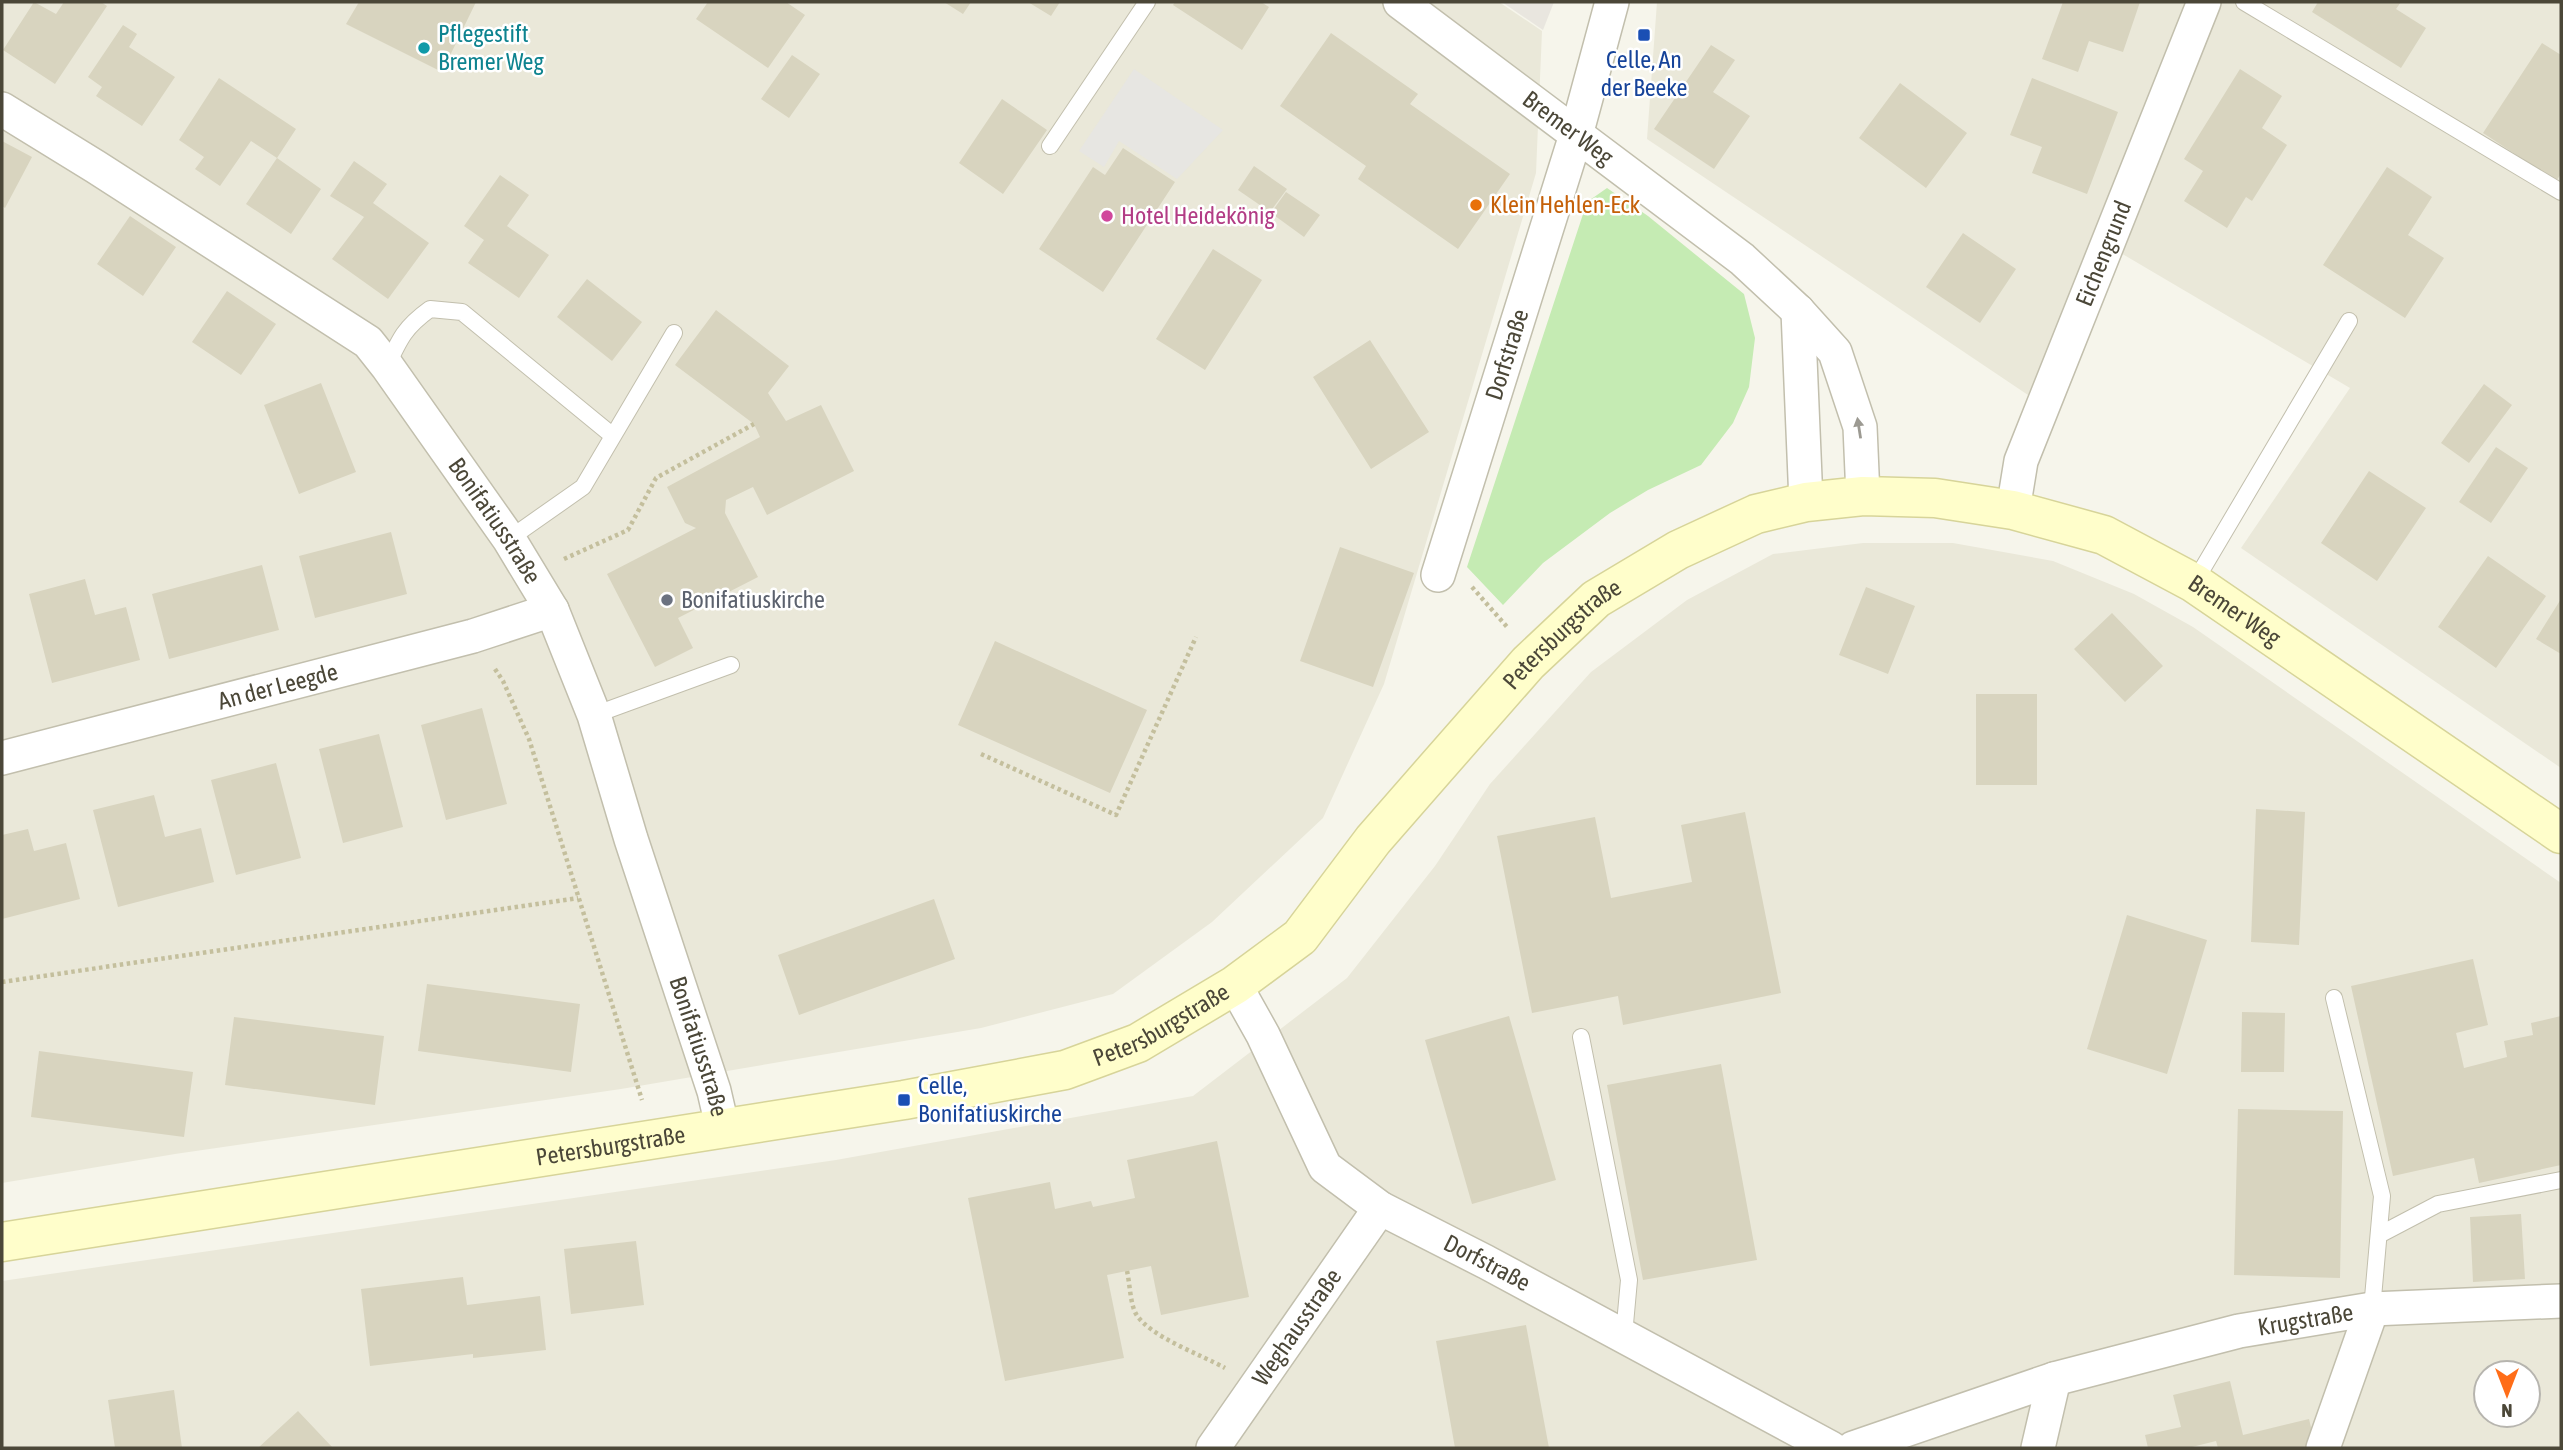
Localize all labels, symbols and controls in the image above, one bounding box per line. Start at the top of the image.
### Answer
place label: Pflegestift Bremer Weg [438,20,544,75]
marker: Celle, An der Beeke [1636,27,1652,43]
marker: Pflegestift Bremer Weg [416,40,432,56]
place label: Celle, An der Beeke [1601,46,1687,101]
street label: Bremer Weg [1518,85,1619,171]
place label: Klein Hehlen-Eck [1490,191,1640,218]
marker: Klein Hehlen-Eck [1468,197,1484,213]
street label: Eichengrund [2070,197,2136,310]
place label: Hotel Heidekönig [1121,202,1276,229]
marker: Hotel Heidekönig [1099,208,1115,224]
street label: Dorfstraße [1480,306,1534,403]
one-way arrow [1853,417,1864,439]
street label: Bonifatiusstraße [443,453,547,588]
street label: Bremer Weg [2183,569,2287,652]
street label: Petersburgstraße [1497,573,1626,695]
place label: Bonifatiuskirche [681,586,825,613]
marker: Bonifatiuskirche [659,592,675,608]
street label: An der Leegde [215,658,340,714]
street label: Bonifatiusstraße [664,973,733,1119]
street label: Petersburgstraße [1089,978,1234,1072]
place label: Celle, Bonifatiuskirche [918,1072,1062,1127]
marker: Celle, Bonifatiuskirche [896,1092,912,1108]
street label: Petersburgstraße [534,1121,687,1171]
street label: Dorfstraße [1440,1229,1535,1296]
street label: Weghausstraße [1247,1263,1347,1391]
street label: Krugstraße [2256,1298,2355,1341]
north arrow [2472,1359,2542,1429]
text: N [2501,1400,2513,1422]

